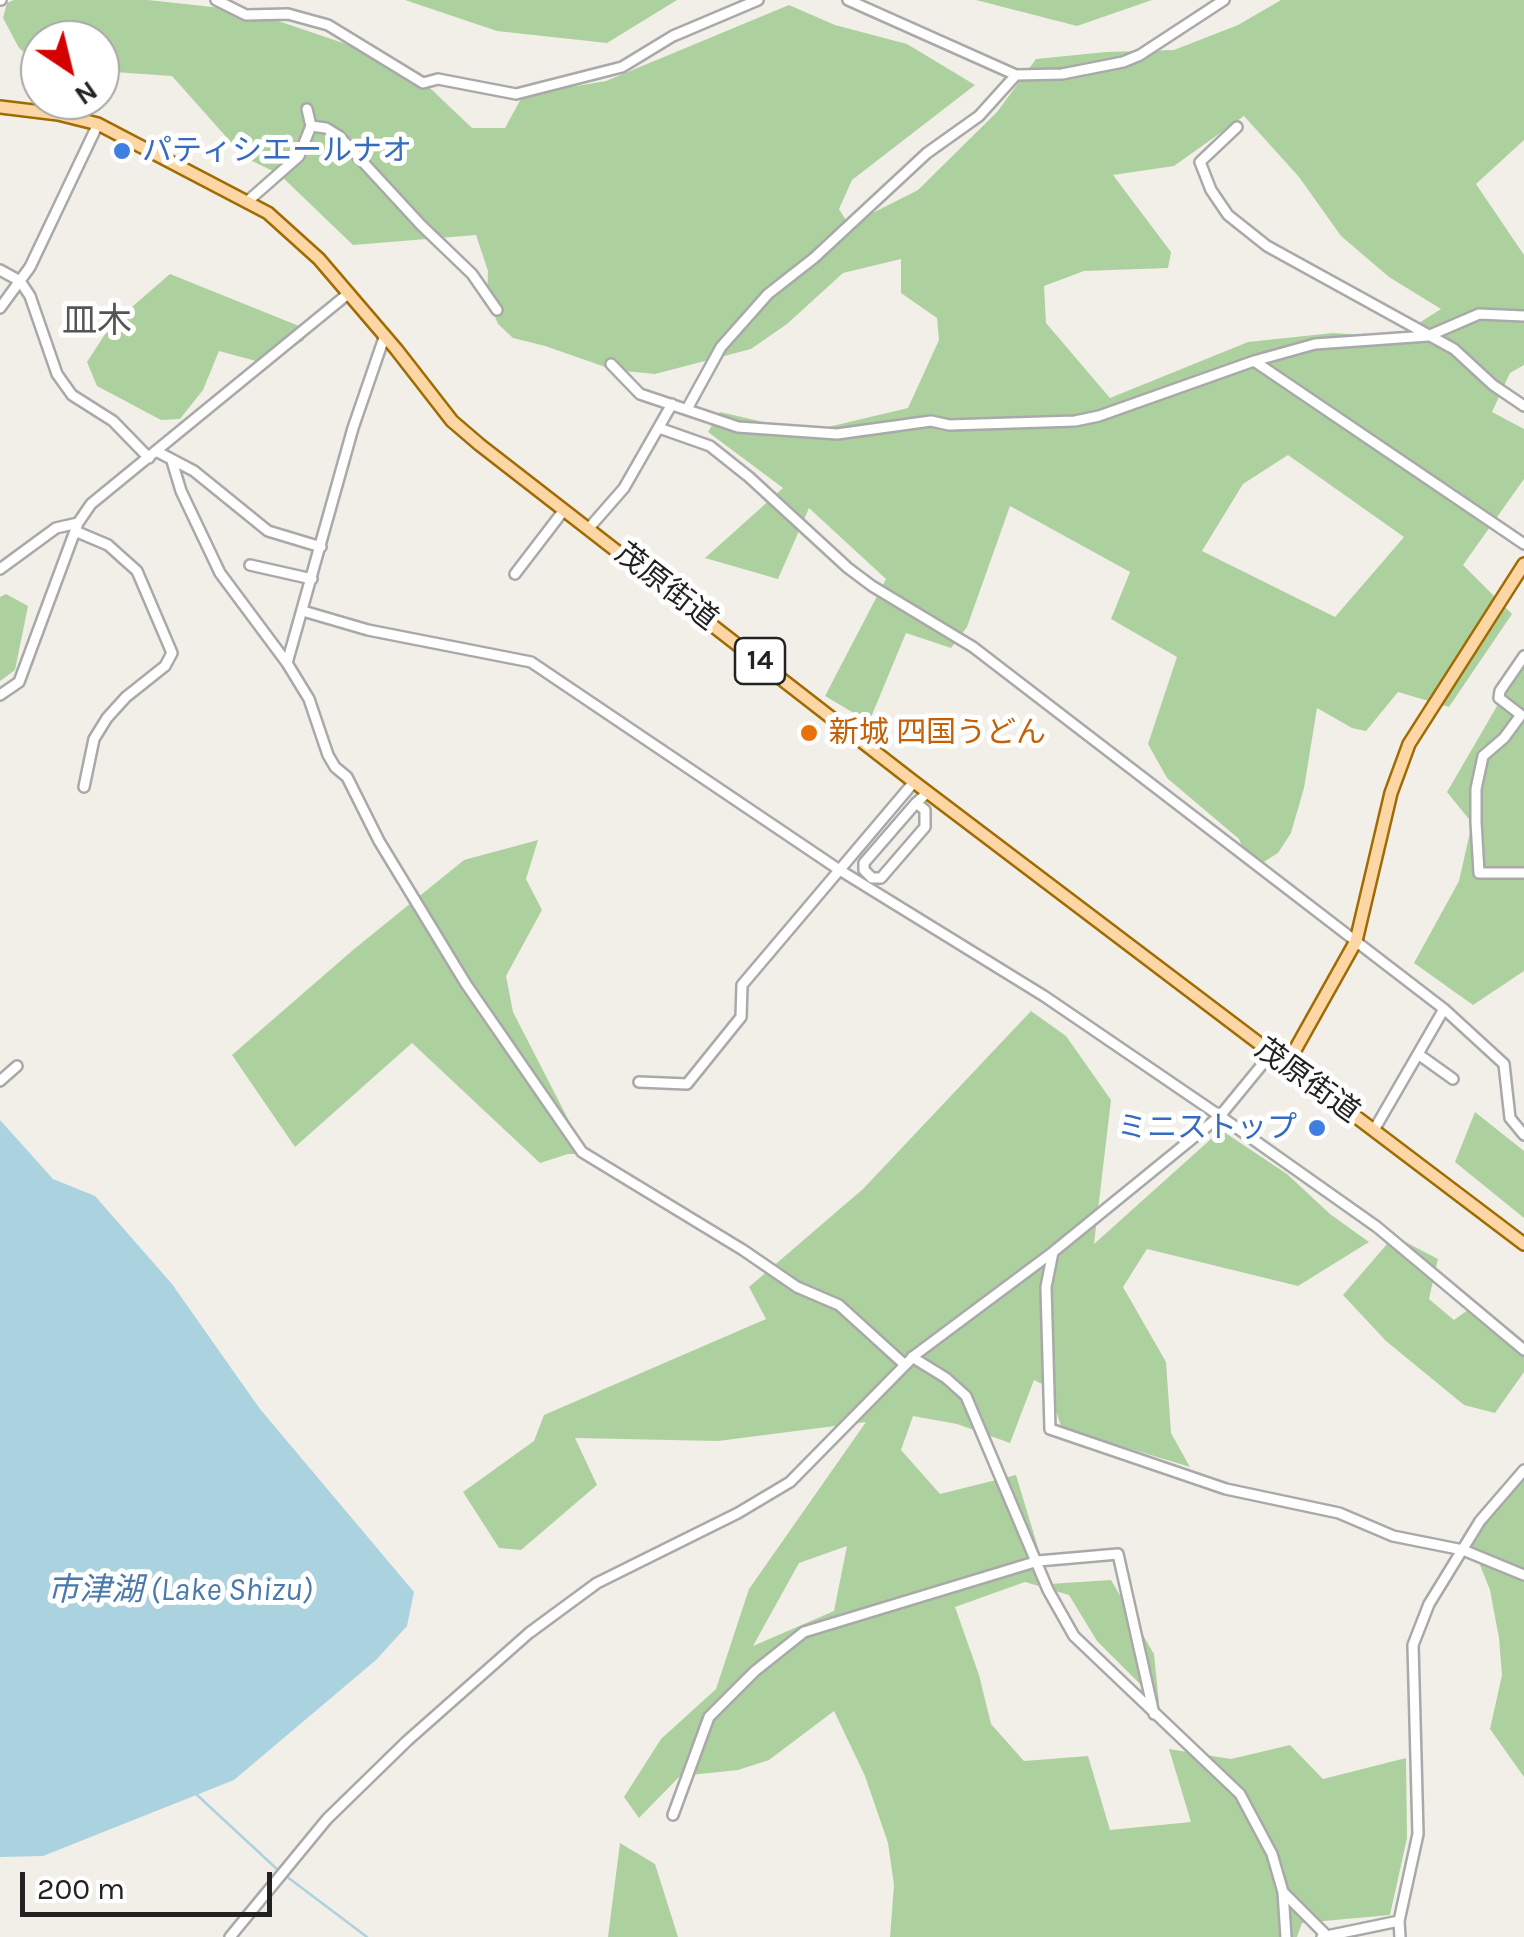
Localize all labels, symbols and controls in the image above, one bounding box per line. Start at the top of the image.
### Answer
north arrow [20,20,120,120]
text: N [69,74,104,113]
place label: パティシエールナオ [142,133,412,169]
marker: パティシエールナオ [111,140,133,162]
district label: 皿木 [62,301,132,343]
street label: 茂原街道 [608,536,724,638]
road number: 14 [735,638,785,684]
place label: 新城 四国うどん [829,715,1046,751]
marker: 新城 四国うどん [798,722,820,744]
street label: 茂原街道 [1248,1031,1366,1131]
place label: ミニストップ [1117,1110,1297,1146]
marker: ミニストップ [1306,1117,1328,1139]
water label: 市津湖 (Lake Shizu) [47,1572,313,1610]
scale bar [25,1852,278,1914]
text: 200 m [37,1871,125,1907]

